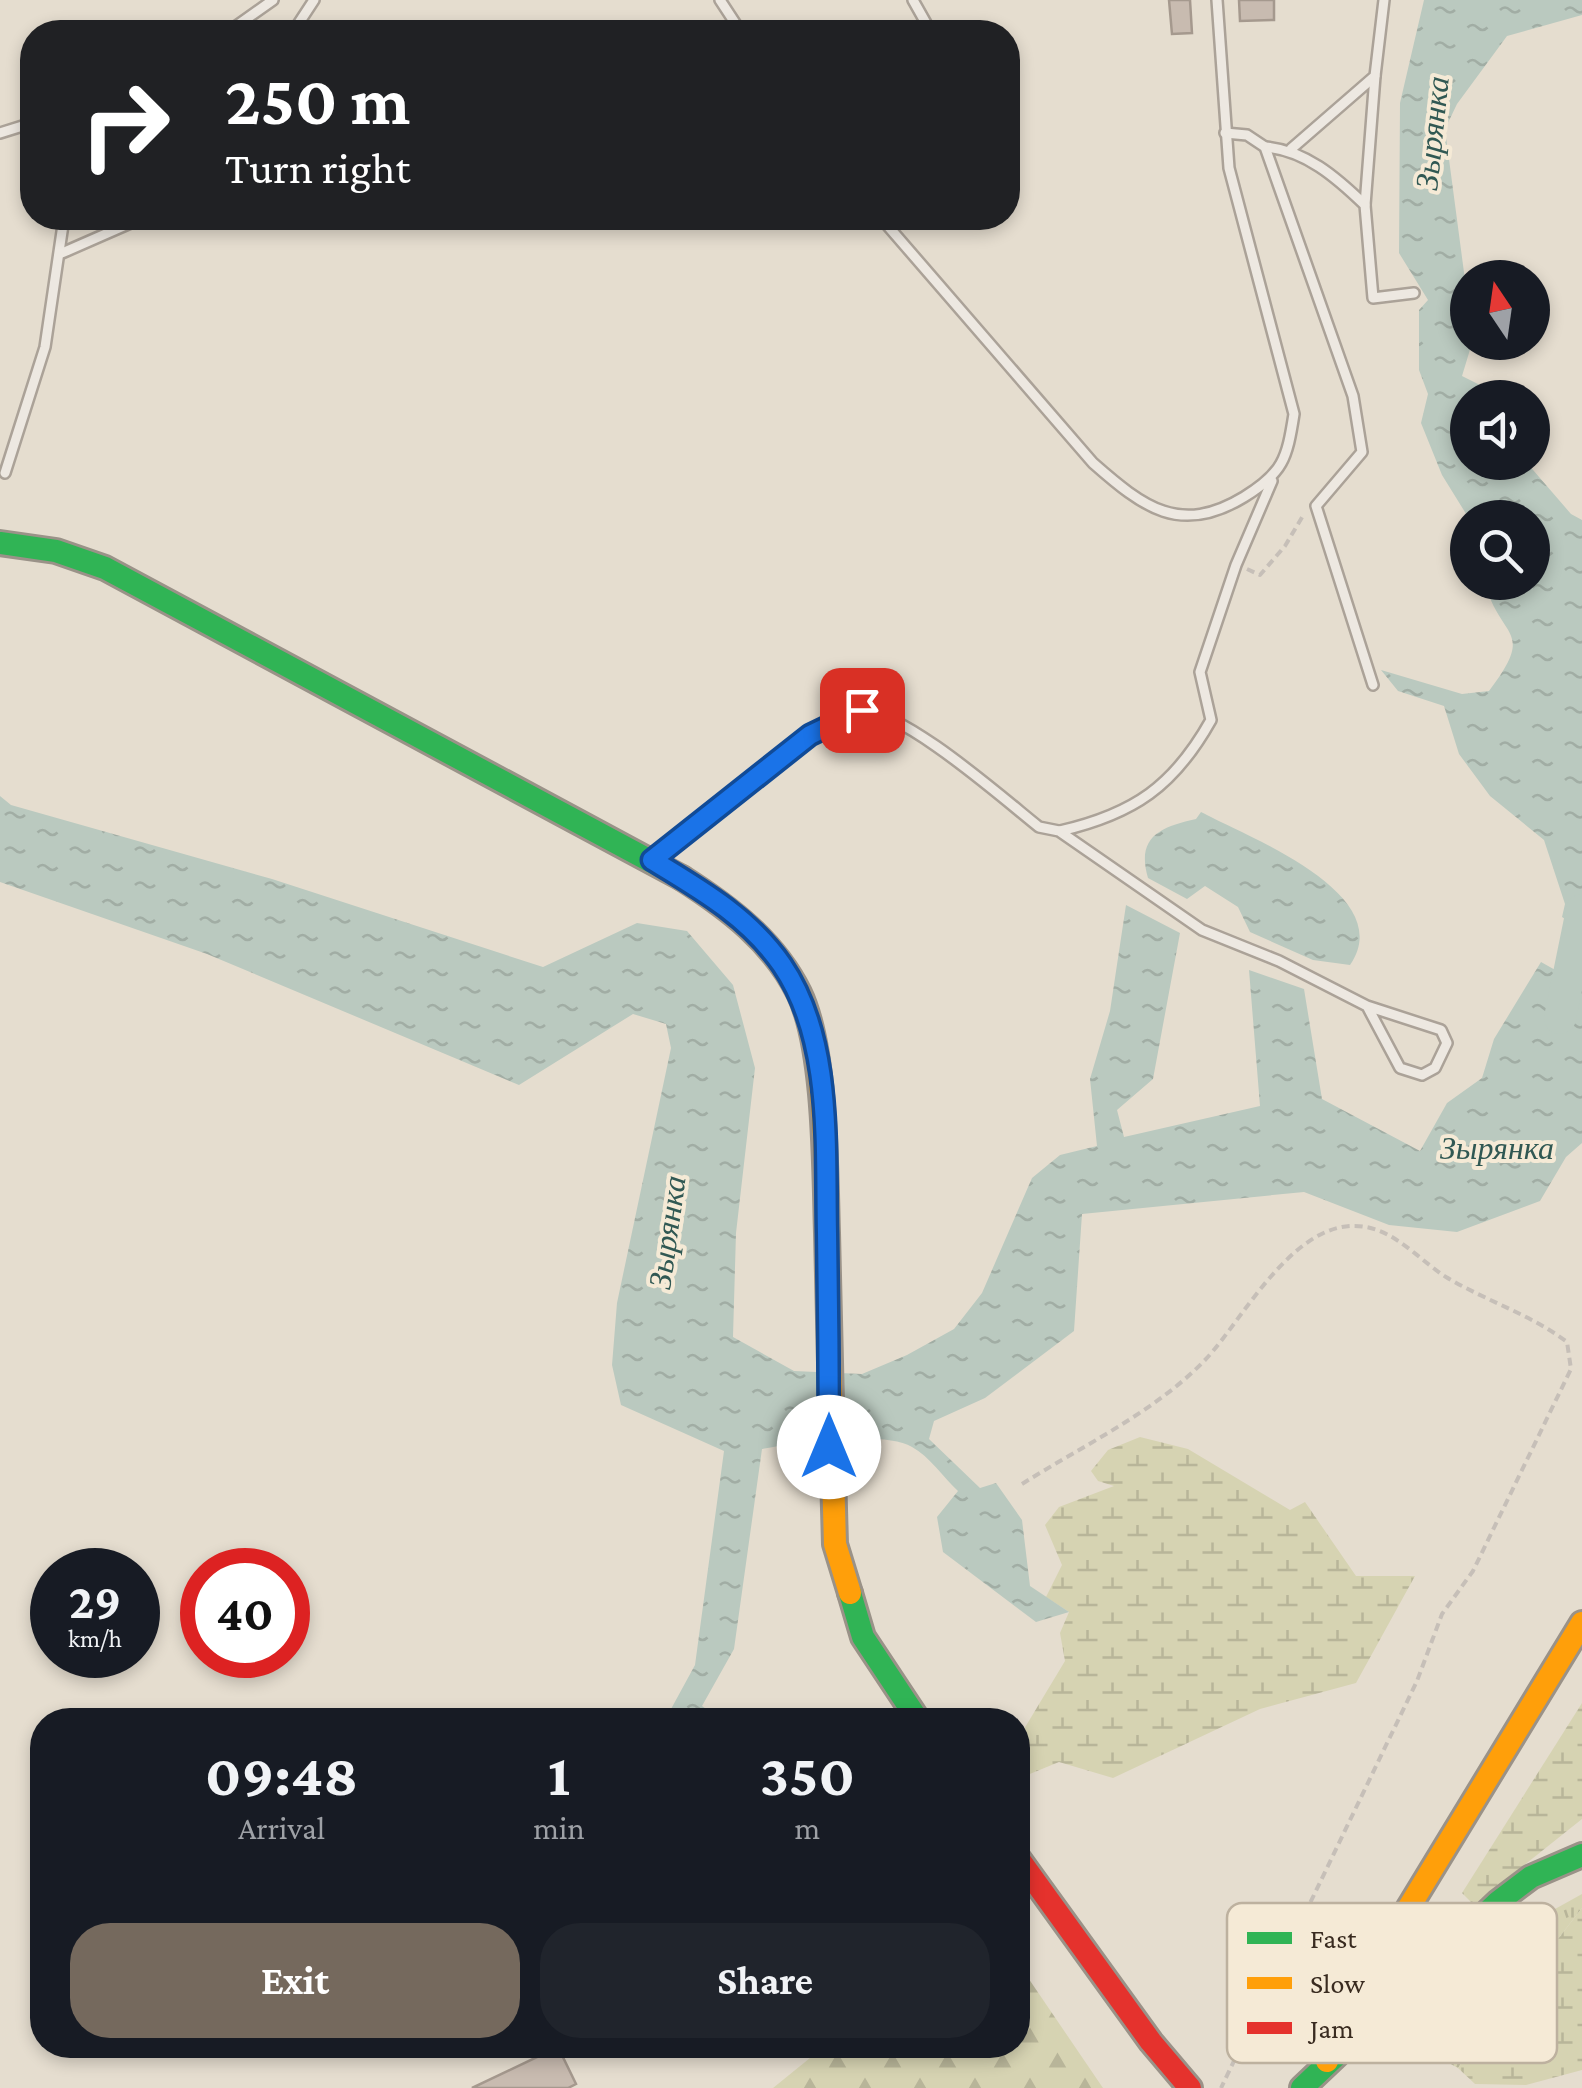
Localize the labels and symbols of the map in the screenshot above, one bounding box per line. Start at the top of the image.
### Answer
water label: Зырянка [1408,74,1456,192]
north arrow [1450,260,1550,360]
pin [820,668,905,753]
water label: Зырянка [1440,1130,1554,1166]
water label: Зырянка [641,1173,693,1291]
position arrow [777,1395,881,1499]
speed limit sign: 40 [180,1548,310,1678]
legend [1227,1903,1557,2063]
text: Fast [1310,1923,1357,1954]
text: Slow [1310,1968,1365,1999]
text: Jam [1307,2013,1354,2044]

